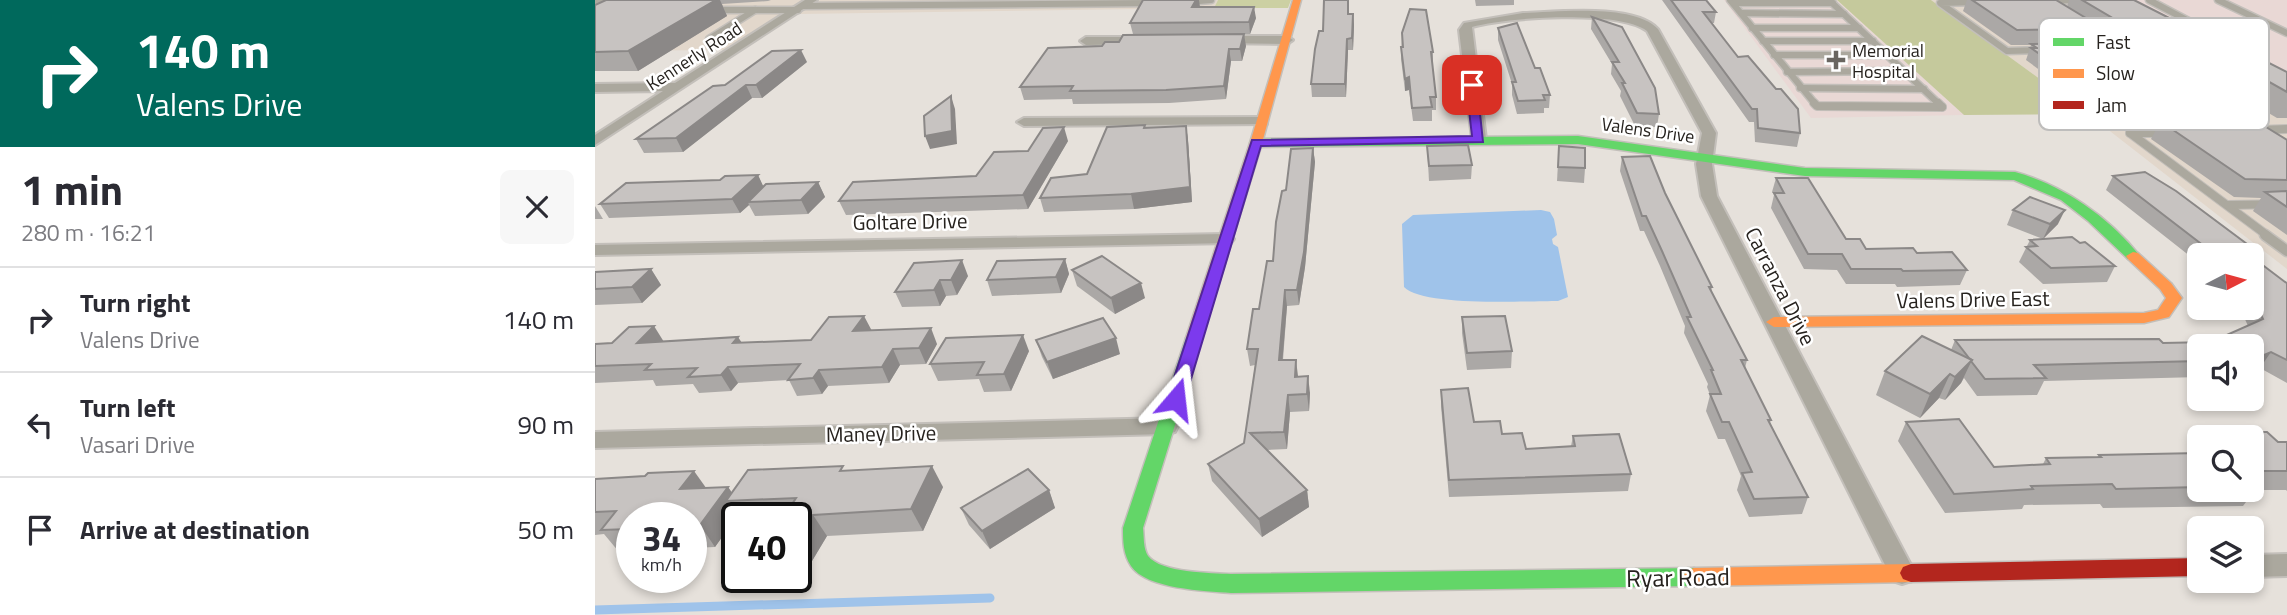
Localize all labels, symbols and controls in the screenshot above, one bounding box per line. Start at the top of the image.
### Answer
text: 140 m [136,12,270,87]
street label: Kennerly Road [641,15,747,97]
legend [2039,18,2269,130]
text: Fast [2096,27,2131,56]
icon: right [21,28,112,119]
place label: Memorial Hospital [1852,37,1924,85]
marker: Memorial Hospital [1826,50,1846,70]
pin [1442,55,1502,115]
text: Slow [2096,58,2135,87]
icon: arrive [1453,66,1491,104]
text: Valens Drive [136,80,302,128]
text: Jam [2096,90,2127,119]
street label: Valens Drive [1600,110,1696,150]
text: 1 min [21,157,123,221]
button: close [500,170,574,244]
street label: Goltare Drive [852,204,968,238]
text: 280 m · 16:21 [21,215,156,250]
street label: Carranza Drive [1737,221,1825,351]
north arrow [2187,243,2265,320]
map controls [2187,243,2264,593]
street label: Valens Drive East [1896,282,2050,316]
text: Turn right [80,283,191,322]
text: 140 m [503,300,574,339]
icon: right [21,301,59,339]
text: Valens Drive [80,322,200,357]
button: sound [2187,334,2264,411]
position arrow [1139,362,1213,436]
text: Turn left [80,388,175,427]
text: 90 m [517,405,574,444]
icon: left [21,406,59,444]
street label: Maney Drive [825,416,937,450]
button: search [2187,425,2264,502]
text: Vasari Drive [80,427,195,462]
speed limit sign: 40 [721,502,812,593]
text: Arrive at destination [80,510,310,549]
text: 50 m [517,510,574,549]
icon: arrive [21,511,59,549]
text: 34 [642,511,681,565]
button: layers [2187,516,2264,593]
text: km/h [641,551,682,578]
street label: Ryar Road [1626,558,1730,596]

